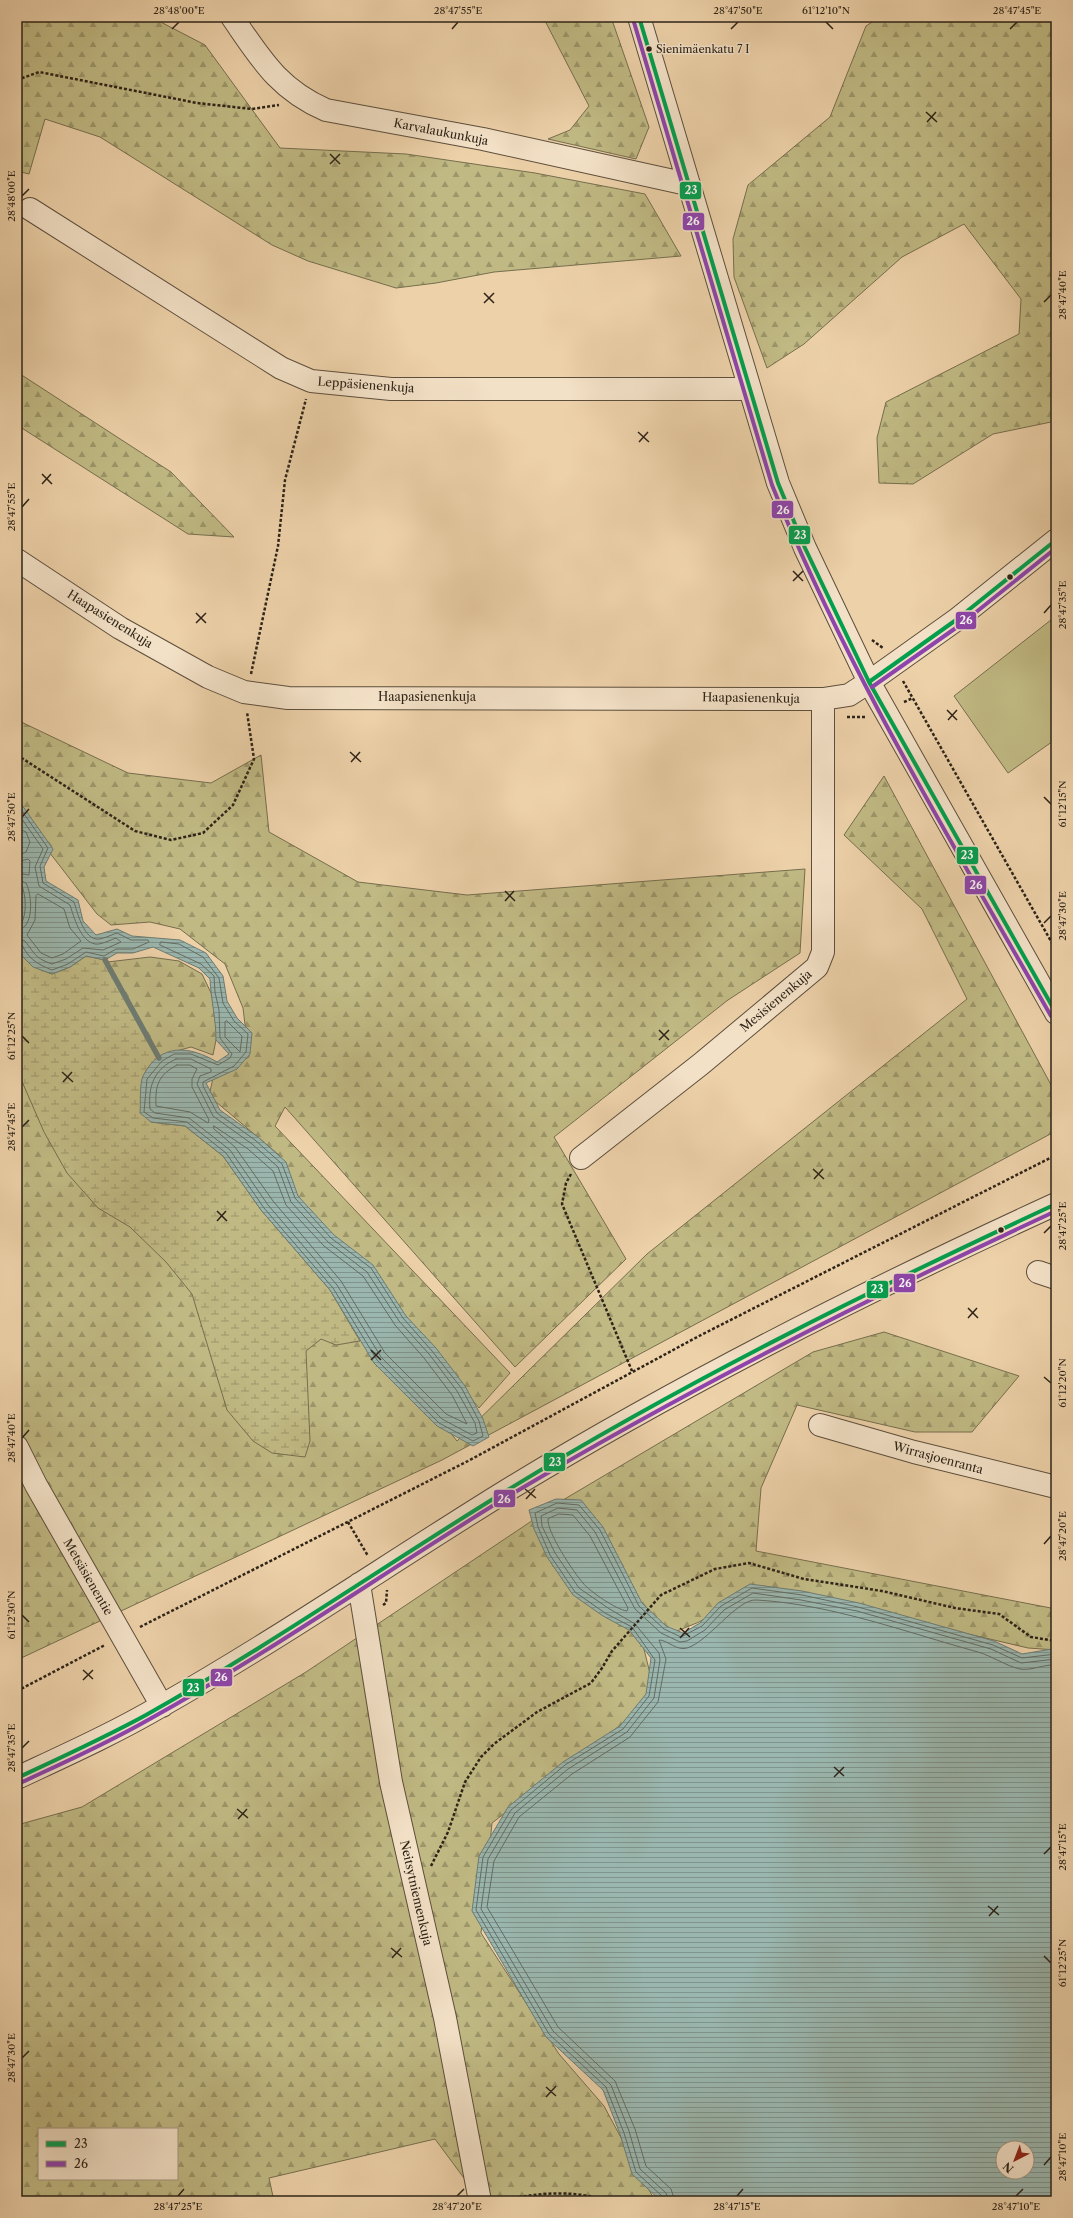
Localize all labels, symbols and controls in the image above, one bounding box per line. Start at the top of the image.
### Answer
text: 28°48'00"E [153,4,205,17]
text: 28°47'55"E [434,4,482,17]
text: 28°47'50"E [713,4,763,17]
text: 61°12'10"N [802,4,850,17]
text: 28°47'45"E [993,4,1041,17]
place label: Sienimäenkatu 7 I [656,42,749,56]
marker: Sienimäenkatu 7 I [644,44,654,54]
street label: Karvalaukunkuja [392,115,490,148]
text: 28°48'00"E [5,170,18,222]
line badge: 23 [679,181,702,200]
text: 23 [685,183,697,197]
line badge: 26 [682,212,705,231]
text: 26 [686,214,700,228]
text: 28°47'40"E [1056,270,1069,320]
street label: Leppäsienenkuja [317,374,416,395]
text: 28°47'55"E [5,483,18,531]
line badge: 26 [771,500,794,519]
text: 26 [776,503,790,517]
line badge: 23 [788,525,811,545]
text: 23 [794,528,806,542]
unlabelled marker [1005,572,1015,582]
text: 28°47'35"E [1056,581,1069,629]
street label: Haapasienenkuja [65,586,156,651]
line badge: 26 [955,611,977,630]
text: 26 [959,613,973,627]
street label: Haapasienenkuja [378,689,477,704]
street label: Haapasienenkuja [702,689,801,706]
text: 61°12'15"N [1056,781,1069,827]
text: 28°47'50"E [5,792,18,842]
line badge: 23 [956,846,979,865]
text: 23 [961,848,973,862]
line badge: 26 [964,875,987,895]
text: 26 [969,878,983,892]
text: 28°47'30"E [1056,891,1069,941]
street label: Mesisienenkuja [737,966,815,1035]
text: 61°12'25"N [5,1012,18,1060]
text: 28°47'45"E [5,1103,18,1151]
text: 28°47'25"E [1056,1201,1069,1250]
unlabelled marker [996,1225,1006,1235]
line badge: 26 [893,1273,916,1293]
text: 26 [898,1276,912,1290]
line badge: 23 [866,1280,889,1299]
text: 23 [871,1282,883,1296]
text: 61°12'20"N [1056,1358,1069,1408]
text: 28°47'40"E [5,1413,18,1463]
street label: Wirrasjoenranta [890,1438,986,1477]
line badge: 23 [543,1452,566,1472]
text: 23 [549,1455,561,1469]
line badge: 26 [493,1489,516,1508]
text: 26 [497,1492,511,1506]
text: 28°47'20"E [1056,1511,1069,1561]
street label: Metsäsienentie [60,1536,117,1618]
text: 61°12'30"N [5,1590,18,1640]
line badge: 26 [210,1668,233,1687]
text: 26 [214,1670,228,1684]
line badge: 23 [182,1678,205,1697]
text: 23 [187,1681,199,1695]
text: 28°47'35"E [5,1724,18,1772]
text: 28°47'15"E [1056,1823,1069,1871]
street label: Neitsytniemenkuja [397,1839,436,1948]
text: 61°12'25"N [1056,1939,1069,1987]
text: 28°47'30"E [5,2033,18,2083]
legend [38,2128,178,2180]
text: 28°47'10"E [1056,2133,1069,2181]
text: 23 [74,2136,88,2151]
north arrow [995,2140,1035,2180]
text: 26 [74,2156,88,2171]
text: N [1000,2159,1017,2176]
text: 28°47'25"E [154,2200,203,2213]
text: 28°47'20"E [432,2200,482,2213]
text: 28°47'15"E [713,2200,761,2213]
text: 28°47'10"E [992,2200,1040,2213]

